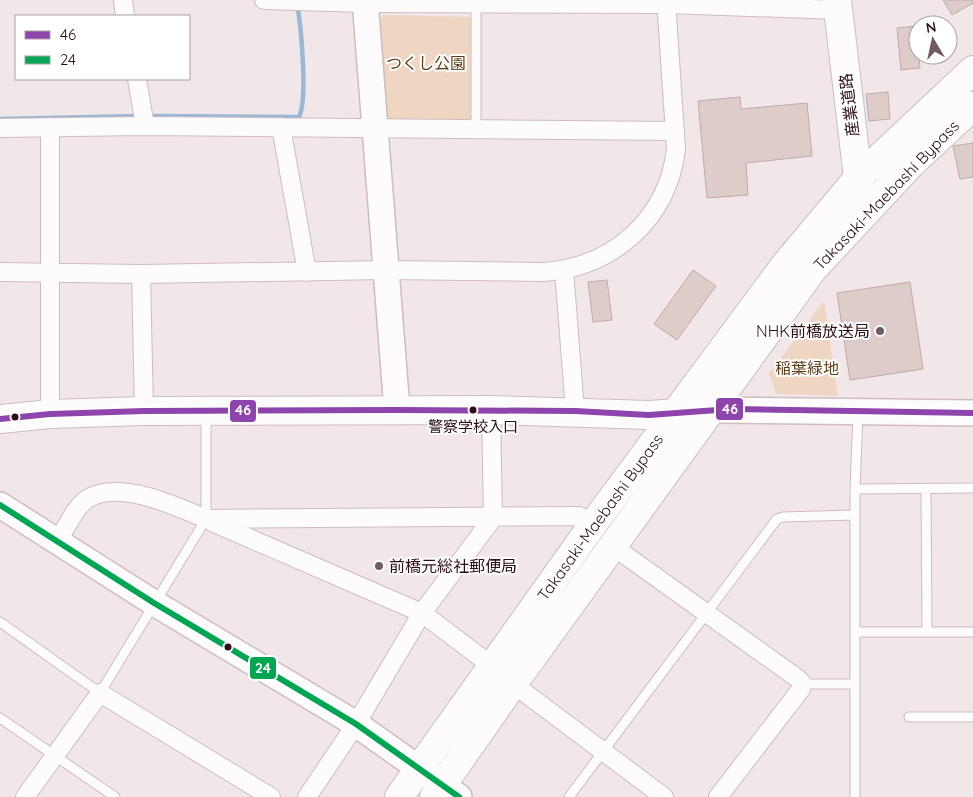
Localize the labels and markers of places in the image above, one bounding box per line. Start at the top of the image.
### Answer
place label: NHK前橋放送局 [756,321,870,341]
marker: NHK前橋放送局 [874,325,886,337]
marker: 警察学校入口 [468,405,478,415]
unlabelled marker [10,412,20,422]
place label: 警察学校入口 [428,417,518,436]
place label: 前橋元総社郵便局 [389,556,517,576]
marker: 前橋元総社郵便局 [373,560,385,572]
unlabelled marker [223,642,233,652]

